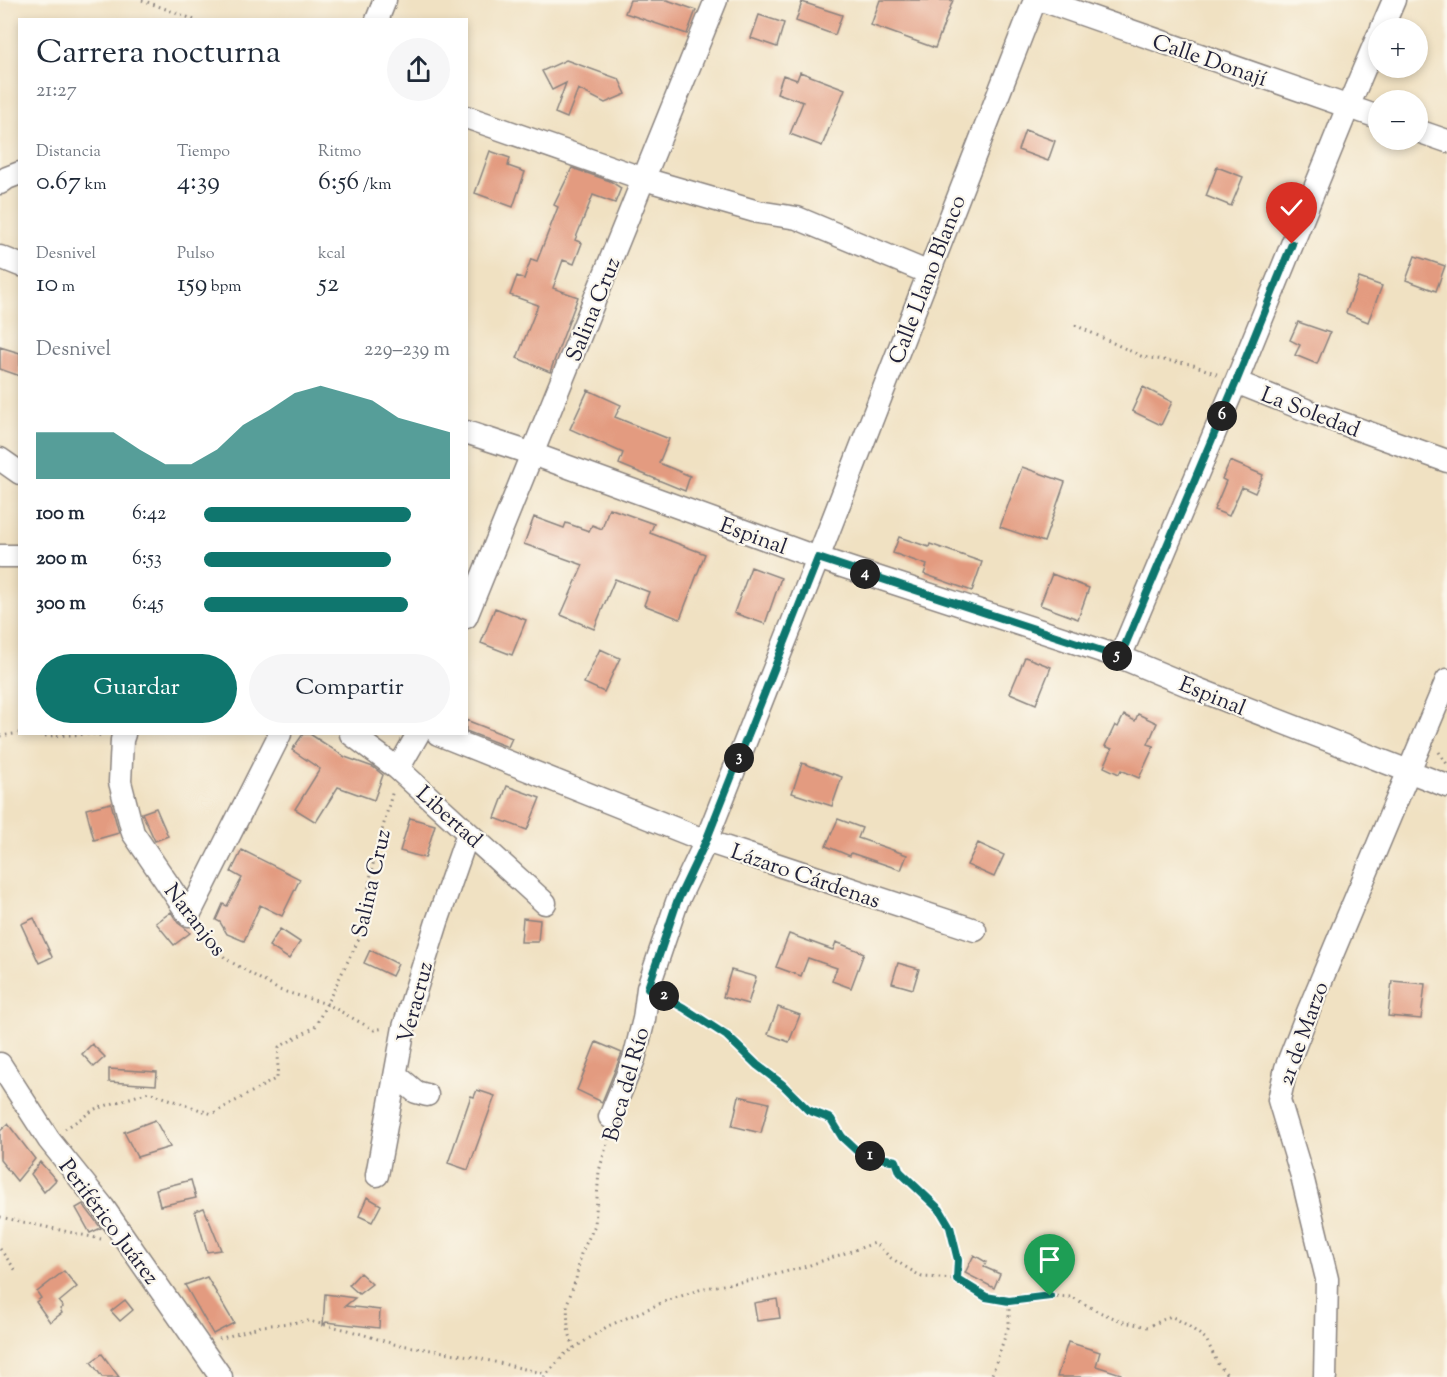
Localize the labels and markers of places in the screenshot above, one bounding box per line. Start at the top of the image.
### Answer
pin [1266,182,1317,244]
pin: 6 [1207,401,1237,431]
pin: 4 [850,559,880,589]
pin: 5 [1102,641,1132,671]
pin: 3 [724,743,754,773]
pin: 2 [649,981,679,1011]
pin: 1 [855,1141,885,1171]
pin [1024,1234,1075,1296]

